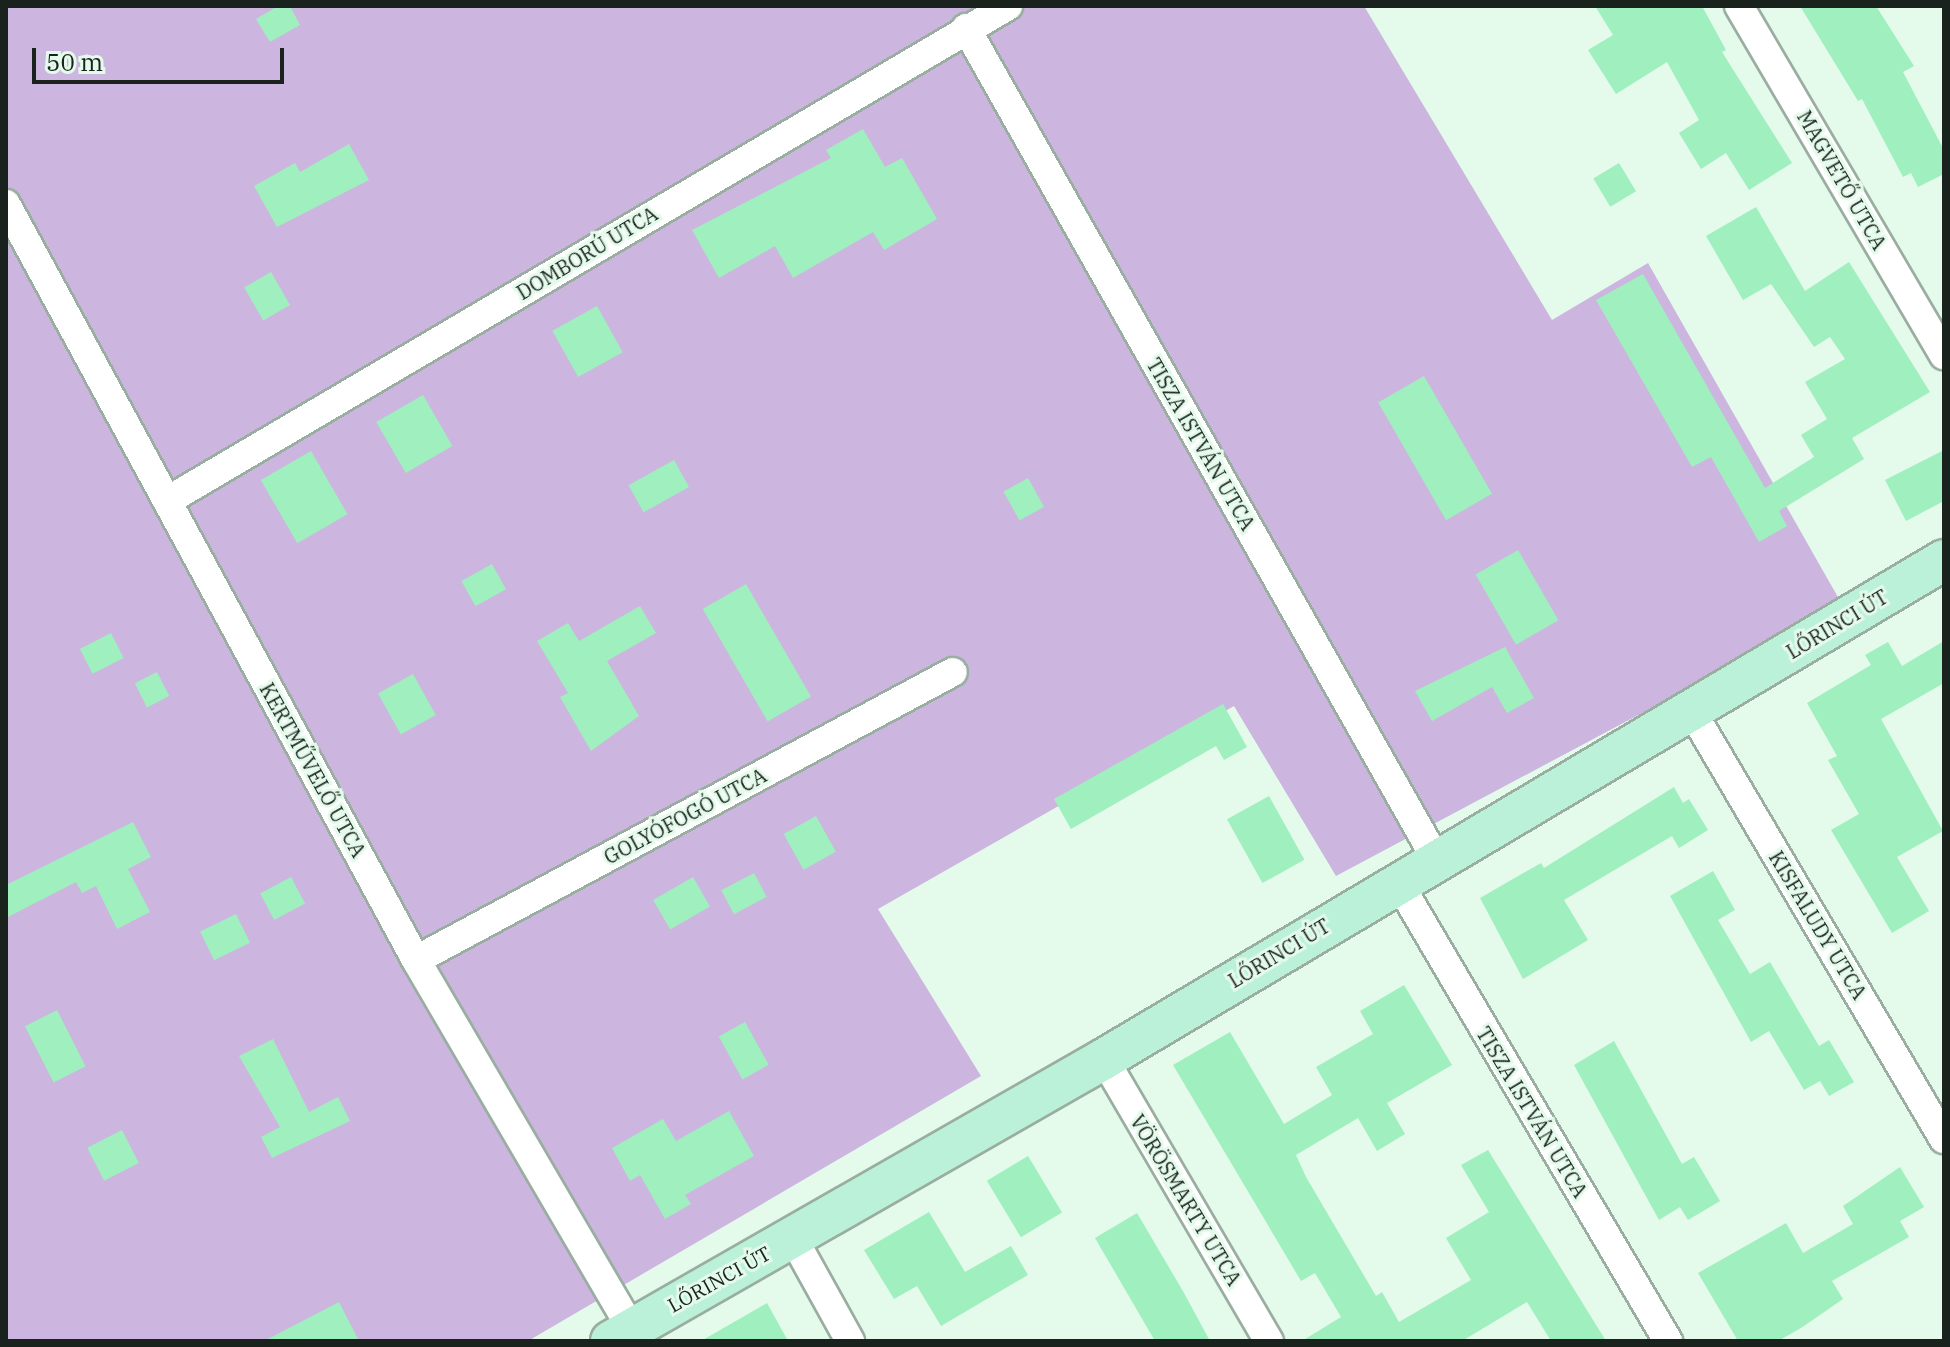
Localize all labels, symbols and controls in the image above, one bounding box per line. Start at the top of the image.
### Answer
scale bar [36,32,288,82]
text: 50 m [46,46,103,78]
street label: MAGVETŐ UTCA [1792,106,1892,254]
street label: DOMBORÚ UTCA [512,201,662,305]
street label: TISZA ISTVÁN UTCA [1142,354,1260,534]
street label: LŐRINCI ÚT [1782,584,1892,664]
street label: KERTMŰVELŐ UTCA [255,679,371,861]
street label: GOLYÓFOGÓ UTCA [600,763,770,869]
street label: KISFALUDY UTCA [1764,847,1872,1003]
street label: LŐRINCI ÚT [1224,913,1334,993]
street label: TISZA ISTVÁN UTCA [1472,1022,1592,1202]
street label: VÖRÖSMARTY UTCA [1125,1110,1247,1290]
street label: LŐRINCI ÚT [663,1241,775,1317]

